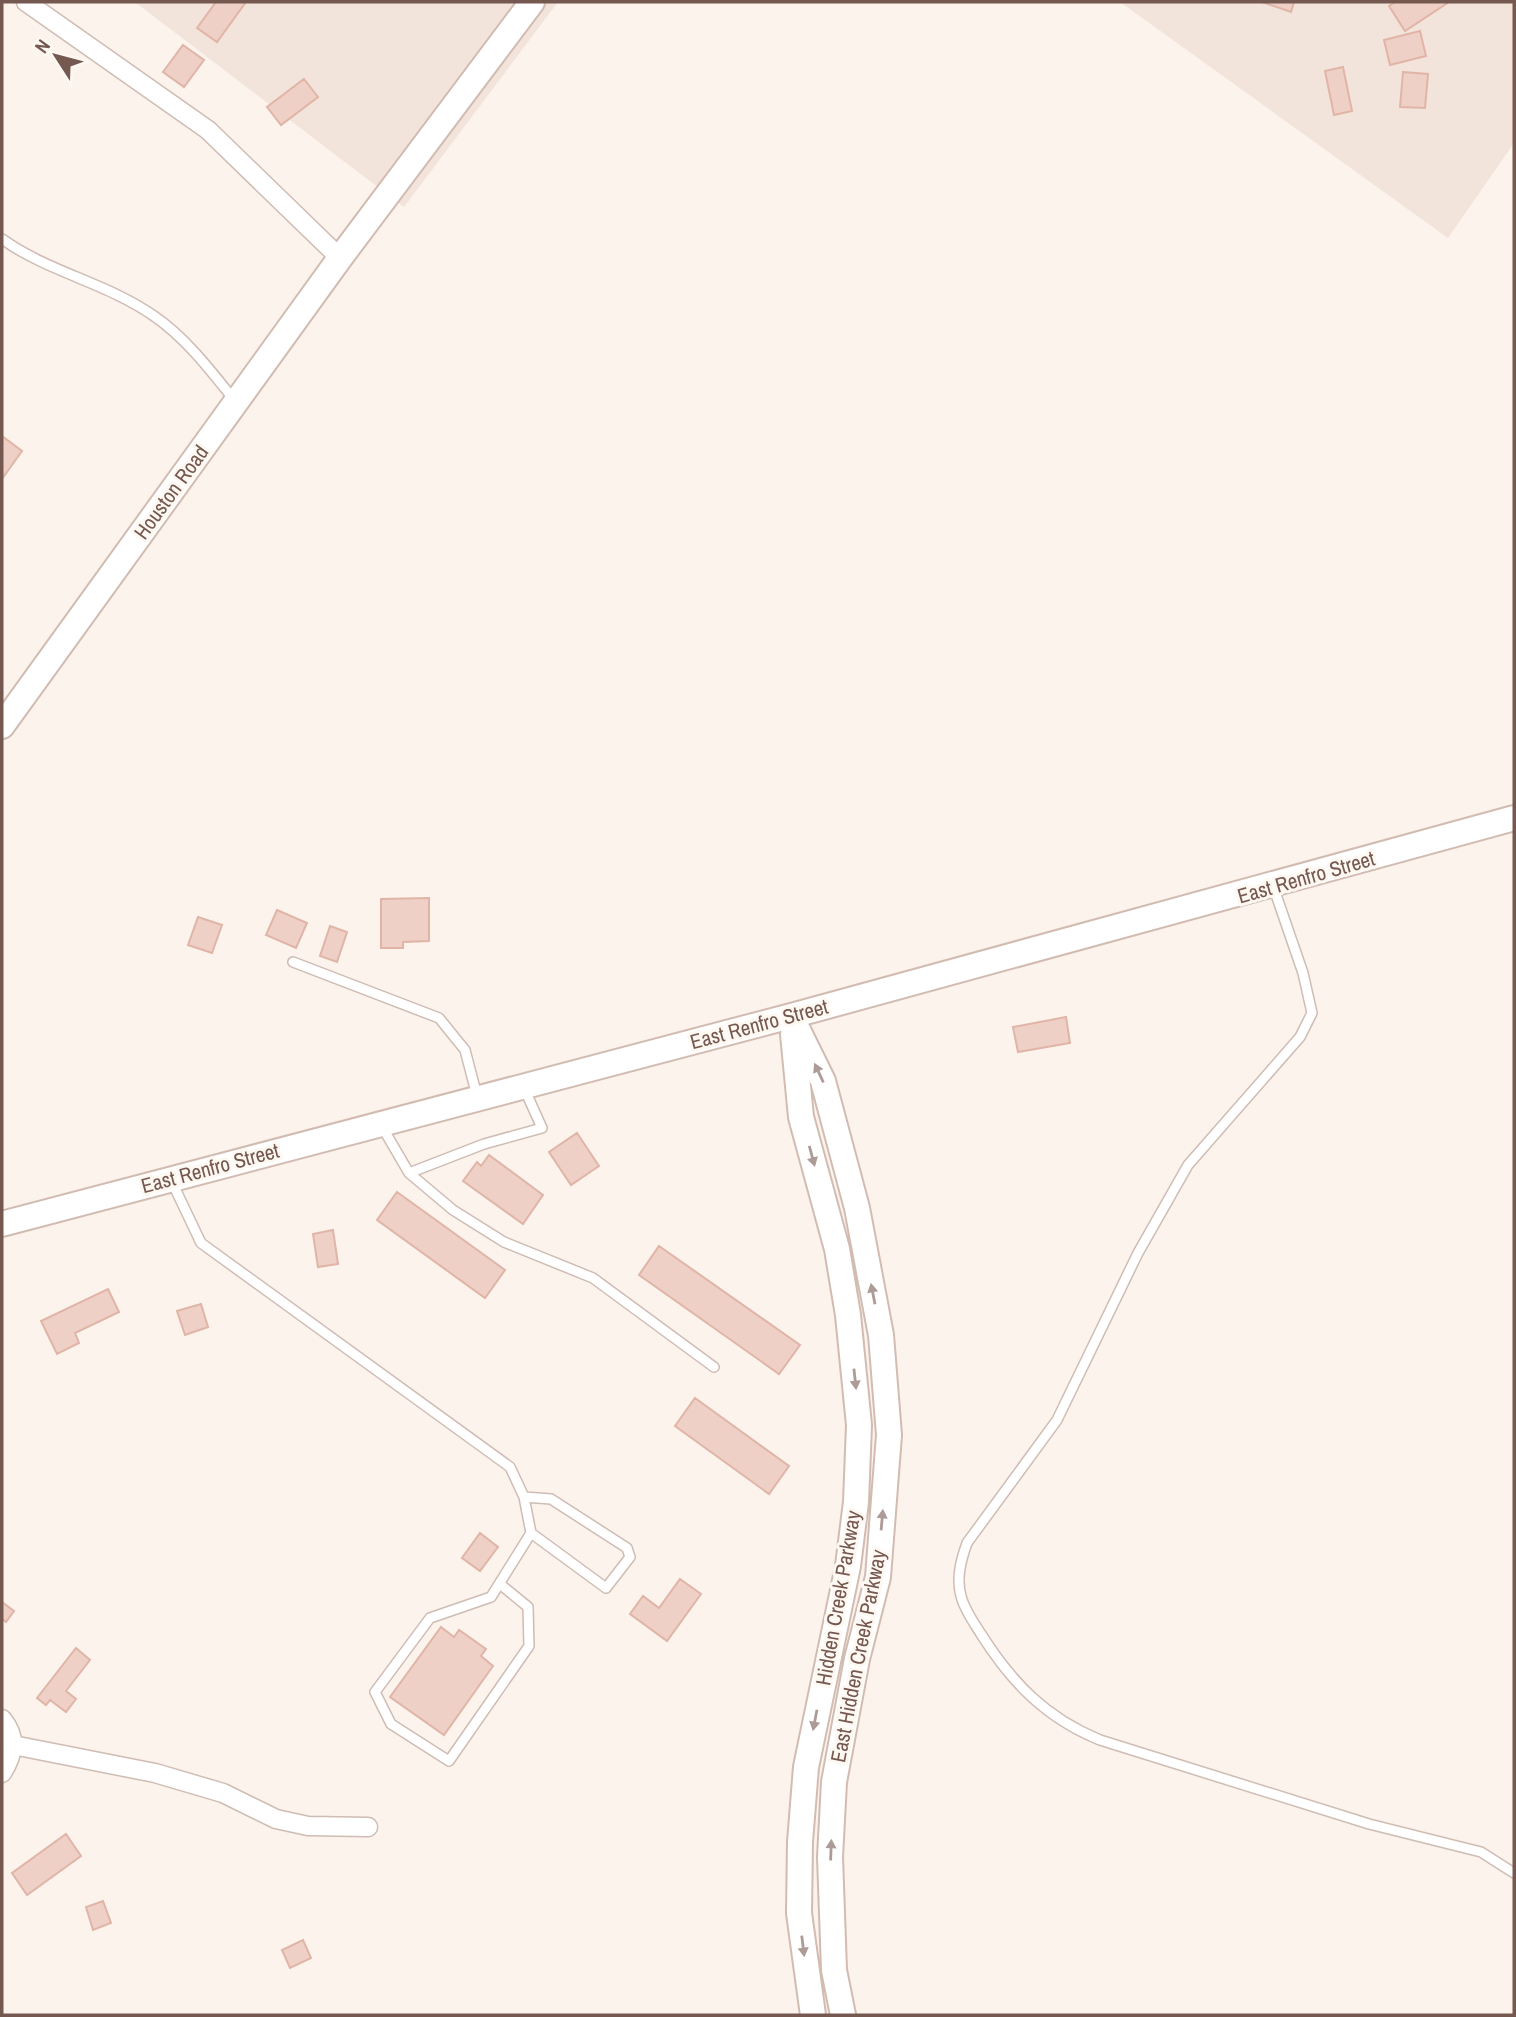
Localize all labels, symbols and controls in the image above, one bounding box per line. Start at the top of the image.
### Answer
north arrow [21,21,91,91]
text: N [28,34,56,58]
street label: Houston Road [127,439,215,545]
street label: East Renfro Street [1234,843,1378,910]
street label: East Renfro Street [687,992,831,1056]
one-way arrow [813,1063,825,1083]
street label: East Renfro Street [138,1136,282,1200]
one-way arrow [807,1145,818,1167]
one-way arrow [867,1283,878,1305]
one-way arrow [849,1368,860,1390]
street label: Hidden Creek Parkway [808,1508,868,1688]
one-way arrow [877,1509,888,1531]
street label: East Hidden Creek Parkway [823,1547,893,1765]
one-way arrow [810,1709,821,1731]
one-way arrow [825,1839,836,1861]
one-way arrow [798,1936,809,1958]

